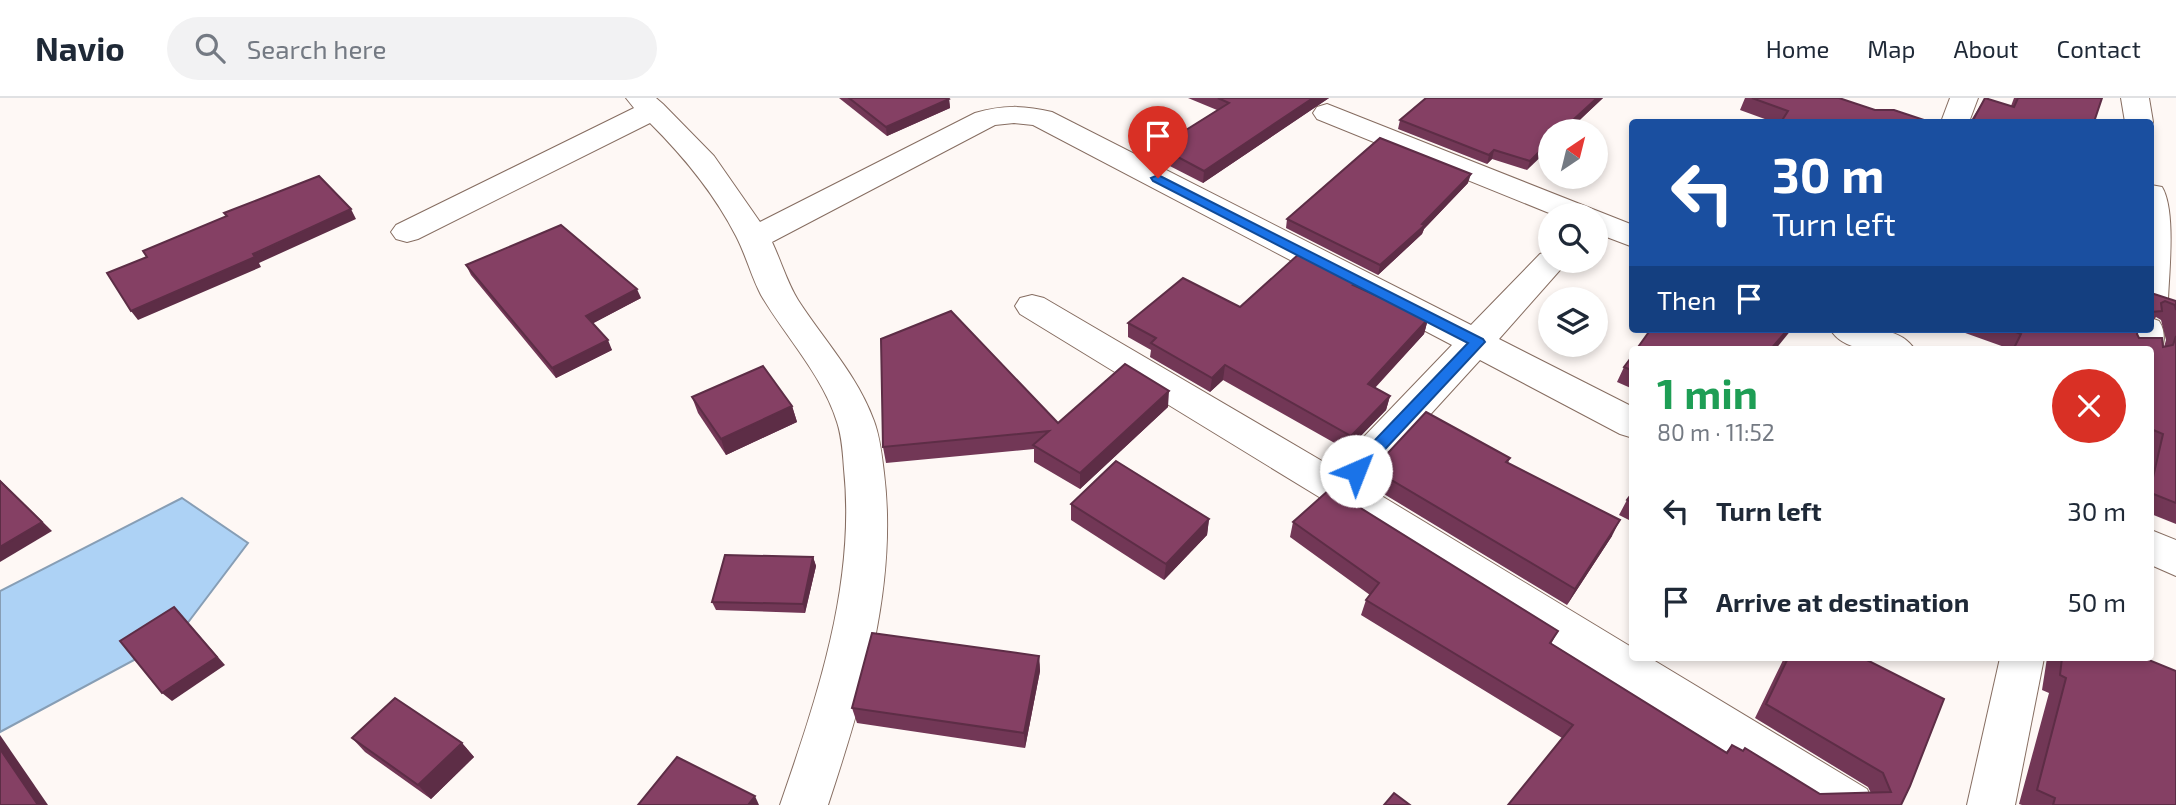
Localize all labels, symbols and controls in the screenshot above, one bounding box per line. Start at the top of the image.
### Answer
search box [167,17,657,80]
text: Navio [35,28,125,68]
icon: search [191,29,229,67]
text: Search here [247,33,386,64]
text: Home [1766,34,1829,63]
text: Map [1867,34,1915,63]
text: About [1953,34,2019,63]
text: Contact [2057,34,2141,63]
pin [1128,106,1188,178]
icon: arrive [1139,117,1177,155]
north arrow [1538,119,1608,189]
map controls [1538,119,1608,357]
text: 30 m [1772,144,1884,203]
icon: left [1657,147,1748,238]
button: search [1538,203,1608,273]
text: Turn left [1772,204,1896,242]
icon: arrive [1730,280,1768,318]
text: Then [1657,284,1716,315]
button: layers [1538,287,1608,357]
text: 1 min [1657,367,1758,417]
button: close [2052,369,2126,443]
text: 80 m · 11:52 [1657,418,1775,446]
position arrow [1319,434,1393,508]
icon: left [1657,492,1695,530]
text: Turn left [1716,495,1822,526]
text: 30 m [2067,495,2126,526]
icon: arrive [1657,583,1695,621]
text: Arrive at destination [1716,586,1969,617]
text: 50 m [2068,586,2126,617]

